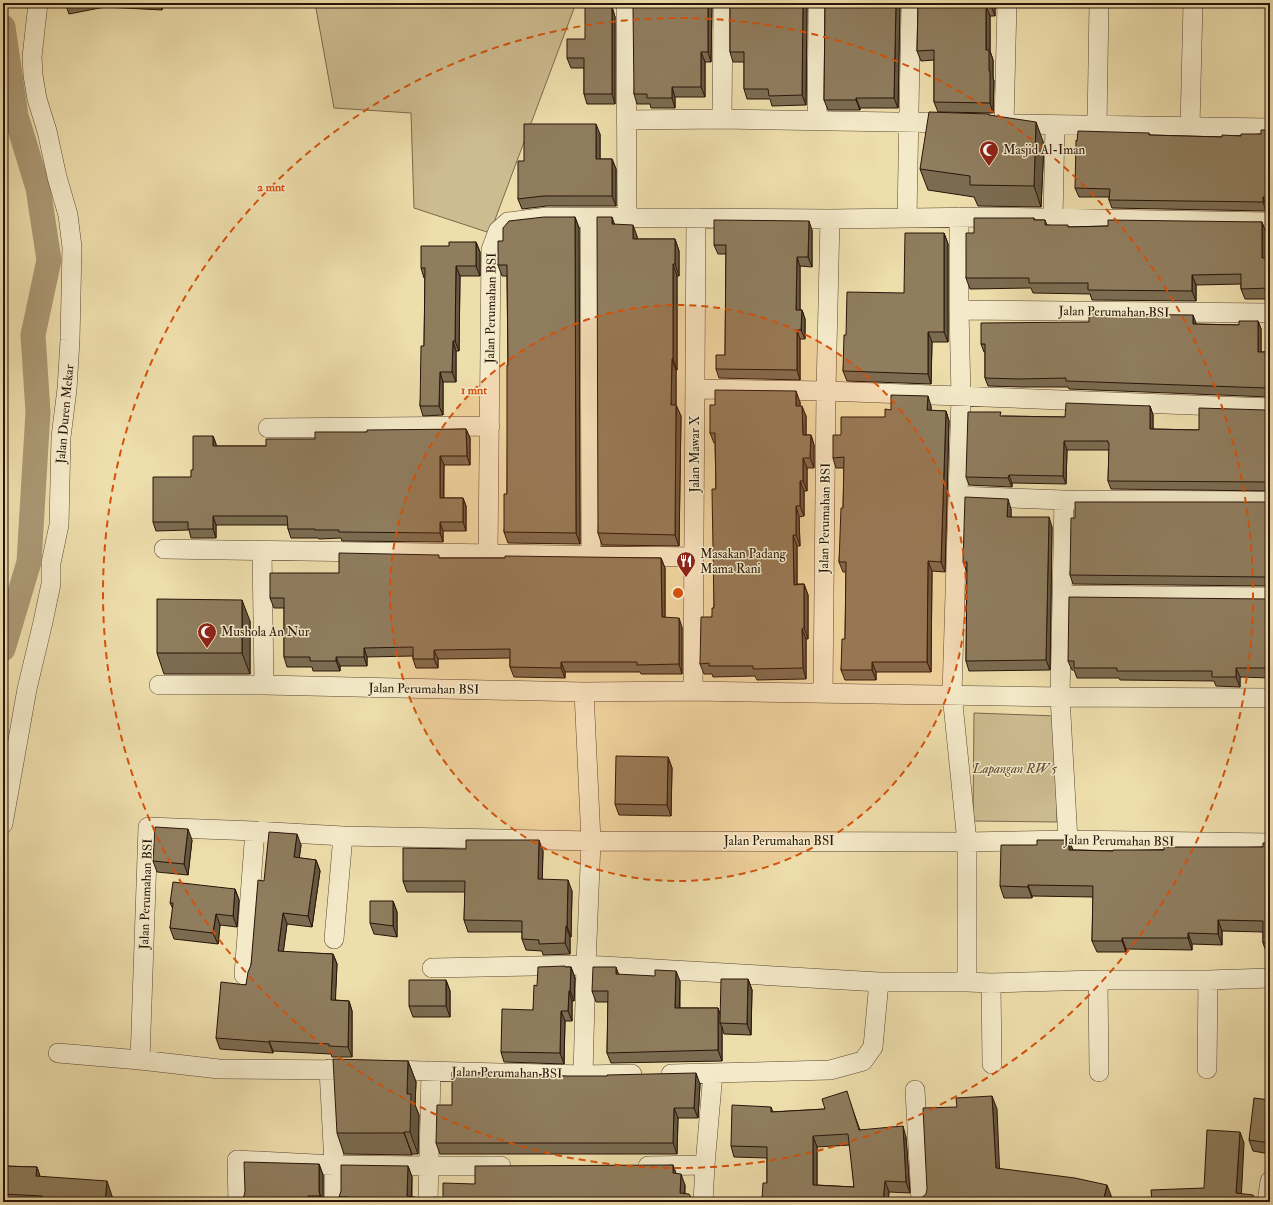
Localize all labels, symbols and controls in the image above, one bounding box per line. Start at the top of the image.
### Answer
mosque icon: Masjid Al-Iman [978,139,1000,167]
place label: Masjid Al-Iman [1003,142,1086,158]
text: 2 mnt [257,180,285,195]
street label: Jalan Perumahan BSI [482,252,500,365]
street label: Jalan Perumahan BSI [1057,303,1170,321]
street label: Jalan Duren Mekar [53,364,77,465]
text: 1 mnt [461,383,487,398]
street label: Jalan Mawar X [687,415,703,494]
street label: Jalan Perumahan BSI [816,462,834,575]
place label: Masakan Padang Mama Rani [700,546,787,577]
restaurant icon: Masakan Padang Mama Rani [675,550,697,578]
centre of rings [671,586,685,600]
mosque icon: Mushola An Nur [196,621,218,649]
place label: Mushola An Nur [221,624,310,640]
street label: Jalan Perumahan BSI [367,680,480,698]
park label: Lapangan RW 5 [972,761,1058,777]
street label: Jalan Perumahan BSI [1062,832,1175,850]
street label: Jalan Perumahan BSI [723,833,834,849]
street label: Jalan Perumahan BSI [136,838,156,951]
street label: Jalan Perumahan BSI [450,1064,563,1082]

